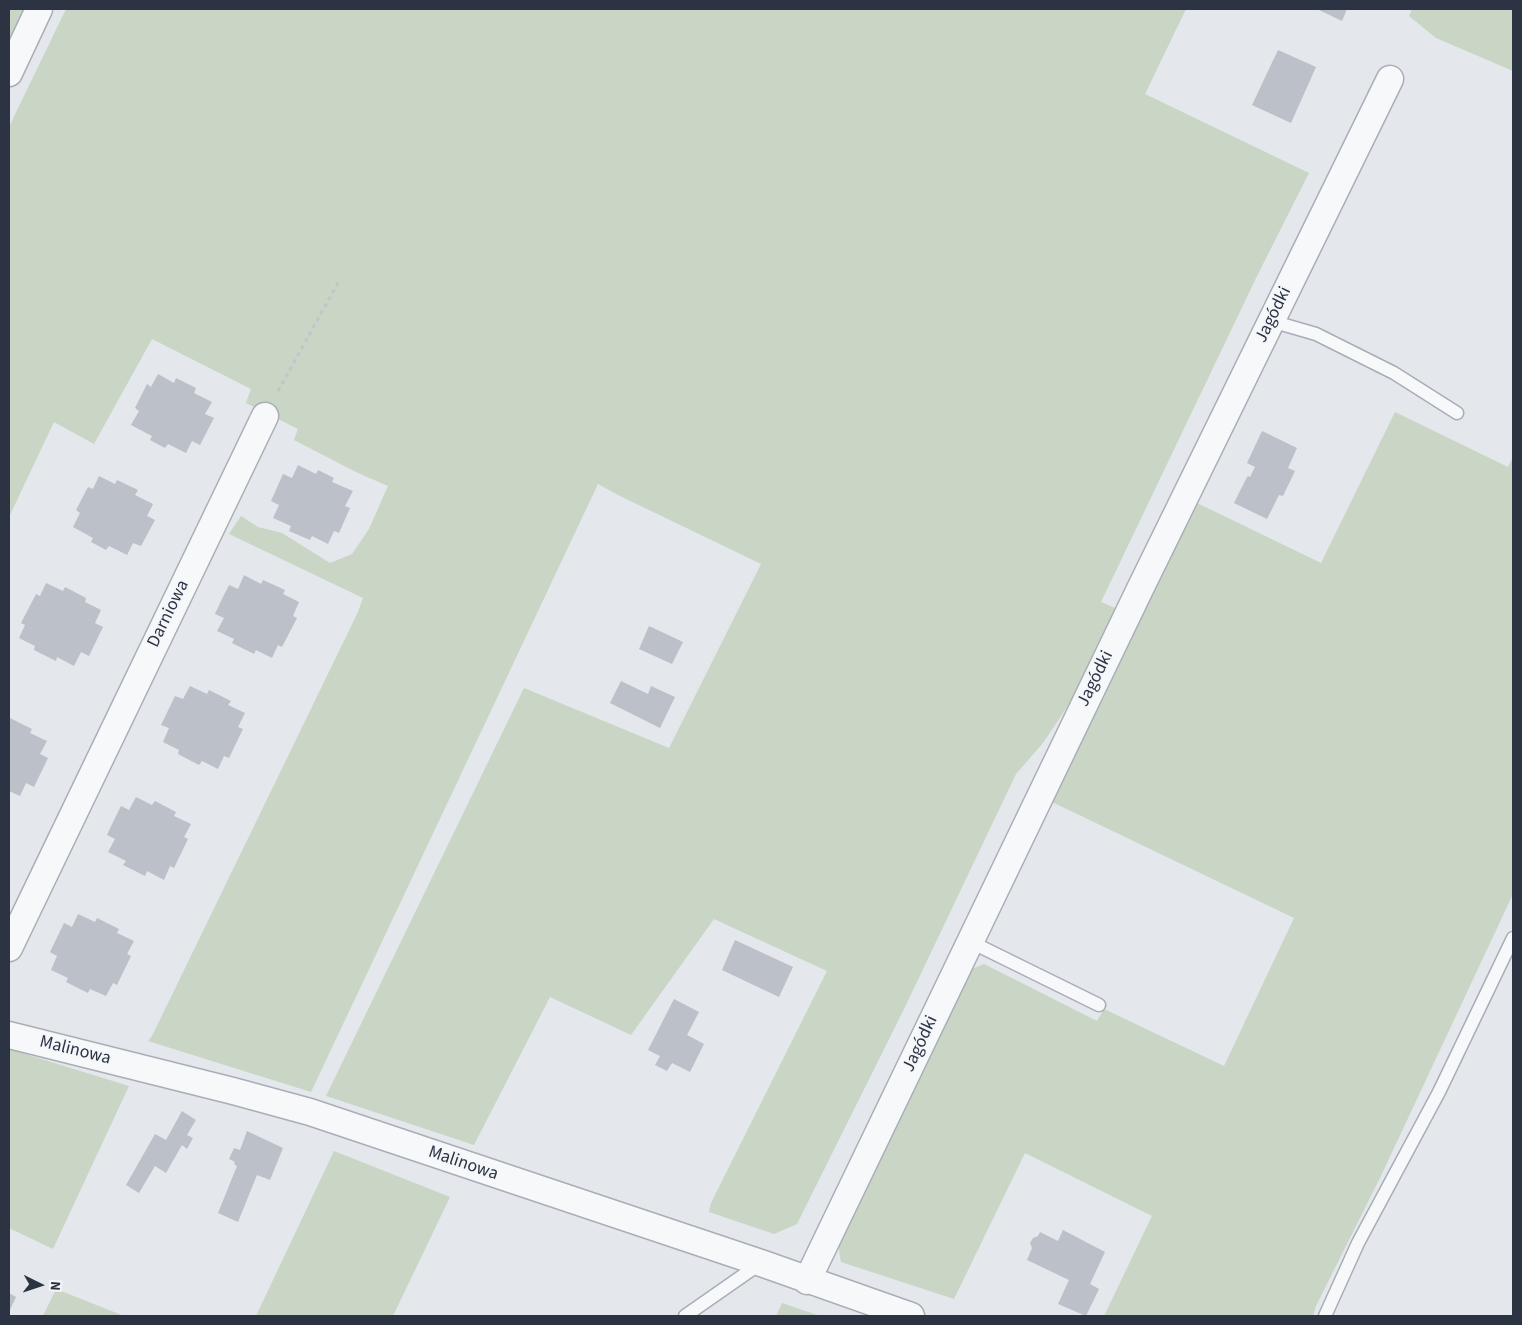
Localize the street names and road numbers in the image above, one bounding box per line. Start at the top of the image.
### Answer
street label: Jagódki [1251,283,1297,347]
street label: Darniowa [143,577,195,651]
street label: Jagódki [1073,647,1119,711]
street label: Jagódki [899,1012,943,1076]
street label: Malinowa [37,1032,113,1070]
street label: Malinowa [425,1142,501,1186]

